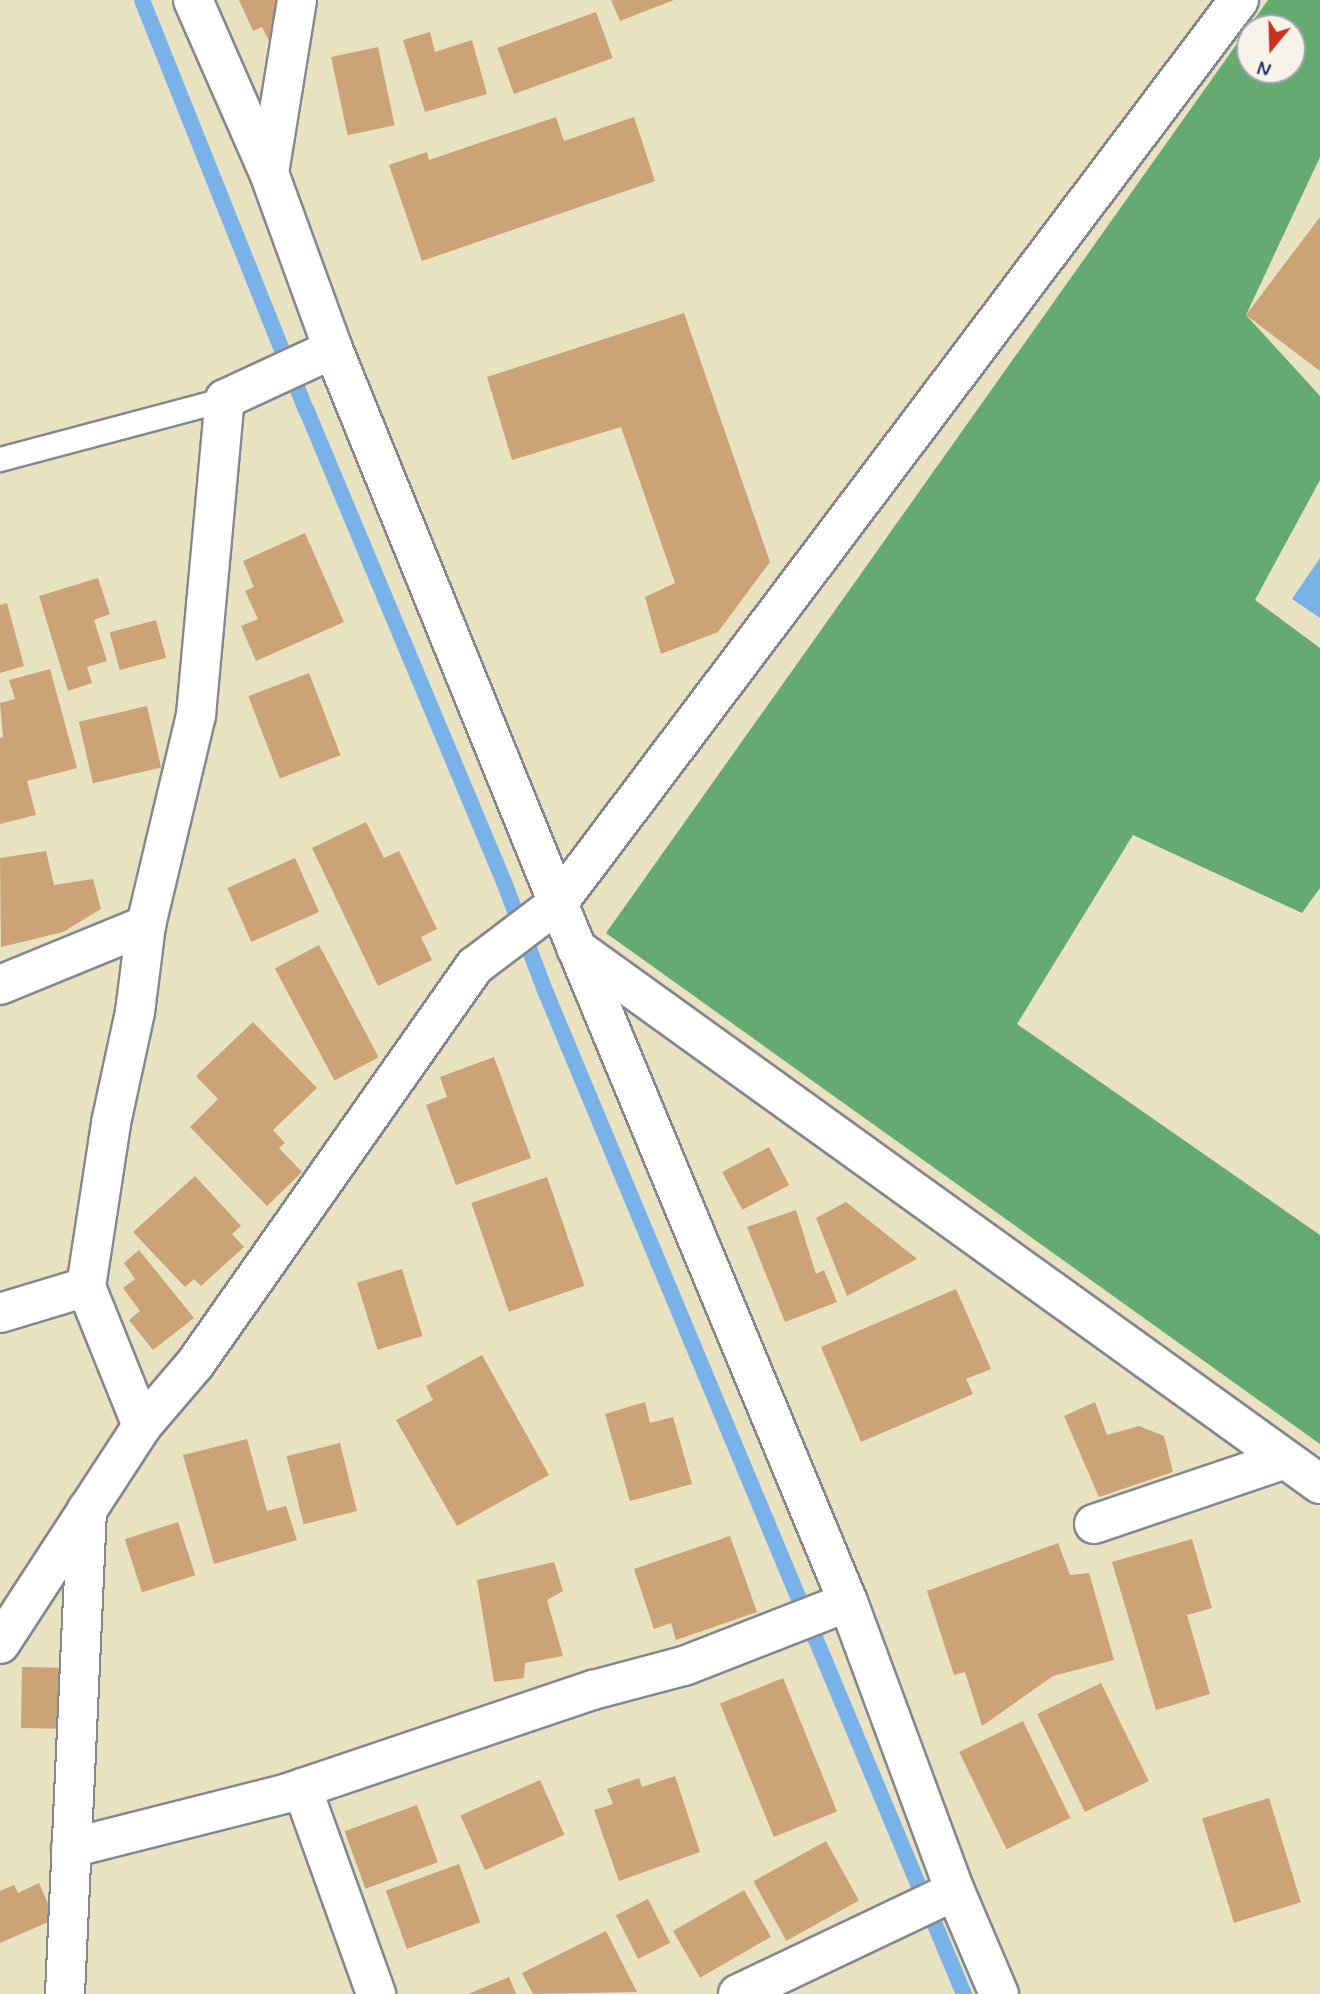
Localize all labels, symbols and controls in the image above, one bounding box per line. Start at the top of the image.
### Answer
north arrow [1236,14,1306,84]
text: N [1255,54,1275,81]

